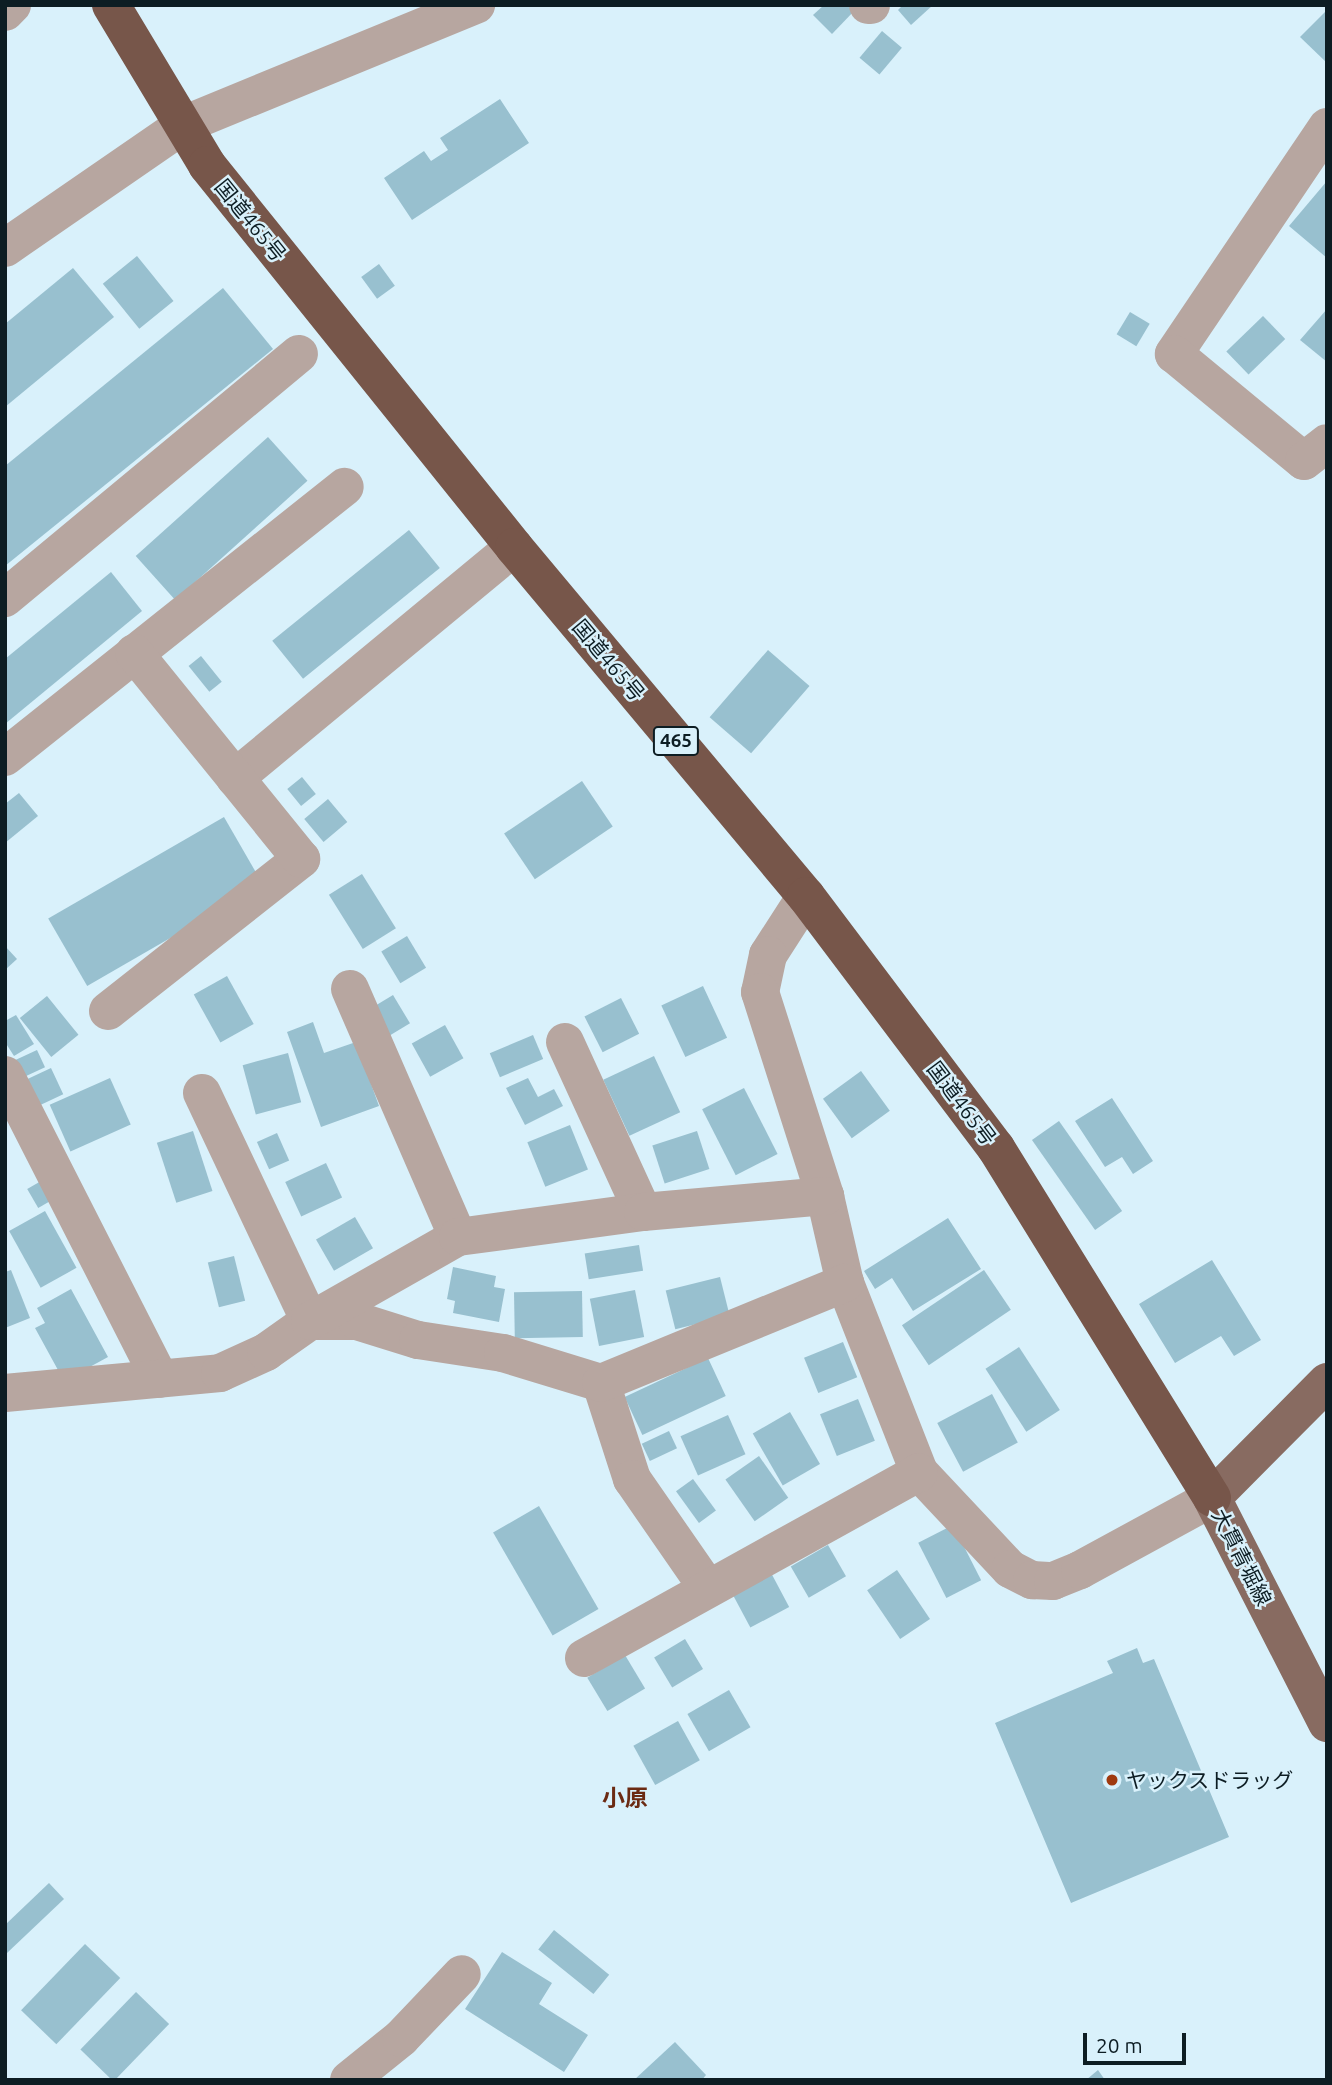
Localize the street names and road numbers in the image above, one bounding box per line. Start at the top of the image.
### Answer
street label: 国道465号 [210,174,292,266]
street label: 国道465号 [568,614,650,706]
road number: 465 [652,726,700,756]
street label: 国道465号 [922,1056,1002,1150]
street label: 大貫青堀線 [1207,1505,1277,1609]

